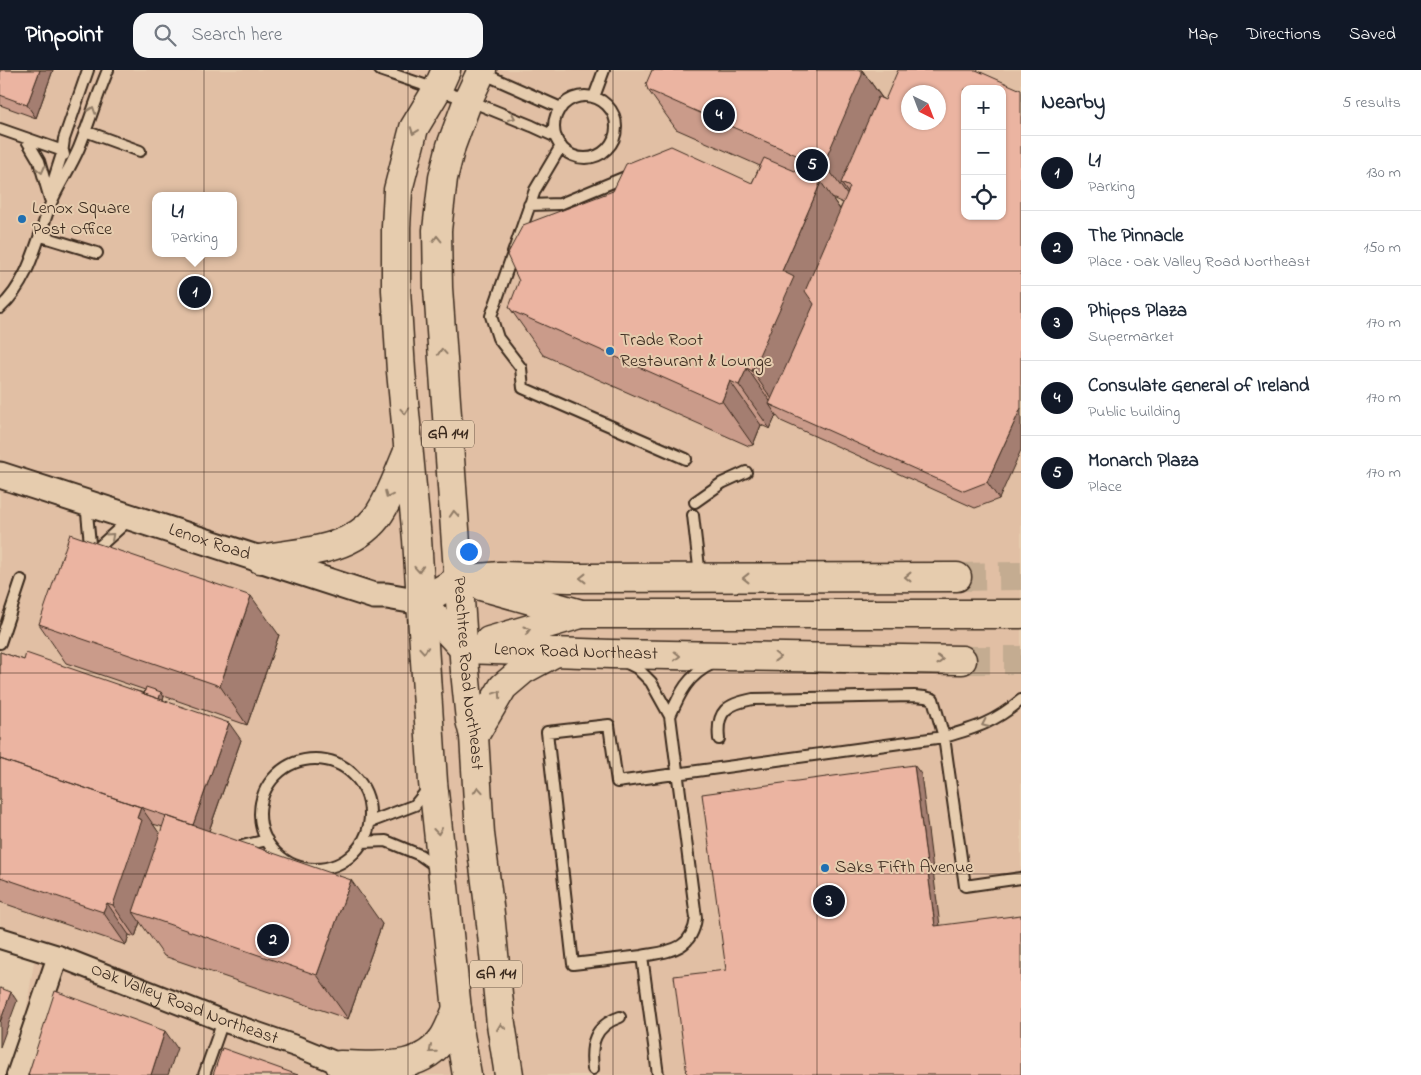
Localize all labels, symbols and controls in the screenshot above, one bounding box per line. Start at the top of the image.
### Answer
search box [133,13,483,58]
text: Pinpoint [25,18,103,53]
icon: search [151,21,179,49]
text: Search here [191,22,282,49]
text: Map [1188,22,1218,48]
text: Directions [1246,22,1321,48]
text: Saved [1349,22,1396,48]
north arrow [901,85,946,130]
map controls [961,85,1006,220]
button: + [961,85,1006,130]
text: Nearby [1041,88,1105,118]
text: 5 results [1342,91,1401,115]
pin: 4 [703,96,735,134]
one-way arrow [86,106,96,115]
one-way arrow [508,112,516,122]
one-way arrow [410,126,420,134]
button: − [961,130,1006,175]
pin: 5 [796,146,828,184]
text: L1 [1088,148,1101,175]
text: 1 [1054,161,1060,185]
text: 130 m [1366,161,1401,185]
one-way arrow [35,165,46,174]
button: locate [961,175,1006,220]
text: Parking [1088,175,1135,199]
popup [152,192,237,257]
place label: Lenox Square Post Office [32,196,131,243]
text: L1 [171,199,184,226]
marker: Lenox Square Post Office [16,213,28,225]
text: The Pinnacle [1088,223,1184,250]
text: Parking [171,226,218,250]
one-way arrow [432,235,443,243]
text: 2 [1053,236,1061,260]
text: 150 m [1363,236,1401,260]
text: Place · Oak Valley Road Northeast [1088,250,1310,274]
pin: 1 [179,273,211,311]
text: Phipps Plaza [1088,298,1187,325]
text: 3 [1054,311,1060,335]
text: 170 m [1366,311,1401,335]
text: Supermarket [1088,325,1174,349]
place label: Trade Root Restaurant & Lounge [620,328,773,376]
marker: Trade Root Restaurant & Lounge [604,345,616,357]
one-way arrow [436,347,447,355]
text: Consulate General of Ireland [1088,373,1309,400]
text: 4 [1054,386,1060,410]
text: 170 m [1366,386,1401,410]
text: Public building [1088,400,1180,424]
one-way arrow [399,407,410,415]
road number: GA 141 [422,420,474,448]
text: Monarch Plaza [1088,448,1199,475]
text: 5 [1052,461,1062,485]
text: 170 m [1366,461,1401,485]
text: Place [1088,475,1122,499]
one-way arrow [384,490,394,499]
one-way arrow [449,509,460,517]
street label: Lenox Road [165,517,254,568]
one-way arrow [106,533,115,542]
your location [456,539,482,565]
one-way arrow [413,565,424,573]
one-way arrow [904,572,912,582]
one-way arrow [579,573,586,583]
one-way arrow [741,573,749,583]
street label: Peachtree Road Northeast [445,576,489,771]
one-way arrow [523,626,531,636]
street label: Lenox Road Northeast [494,637,658,668]
one-way arrow [419,647,430,655]
one-way arrow [674,651,681,661]
one-way arrow [774,652,782,662]
one-way arrow [936,655,944,665]
one-way arrow [492,690,502,699]
one-way arrow [981,718,990,728]
one-way arrow [472,786,483,794]
one-way arrow [432,827,443,835]
place label: Saks Fifth Avenue [835,855,974,881]
marker: Saks Fifth Avenue [819,862,831,874]
pin: 3 [813,882,845,920]
pin: 2 [257,921,289,959]
street label: Oak Valley Road Northeast [86,957,282,1052]
road number: GA 141 [470,961,522,988]
one-way arrow [497,1023,507,1031]
one-way arrow [428,1044,437,1053]

